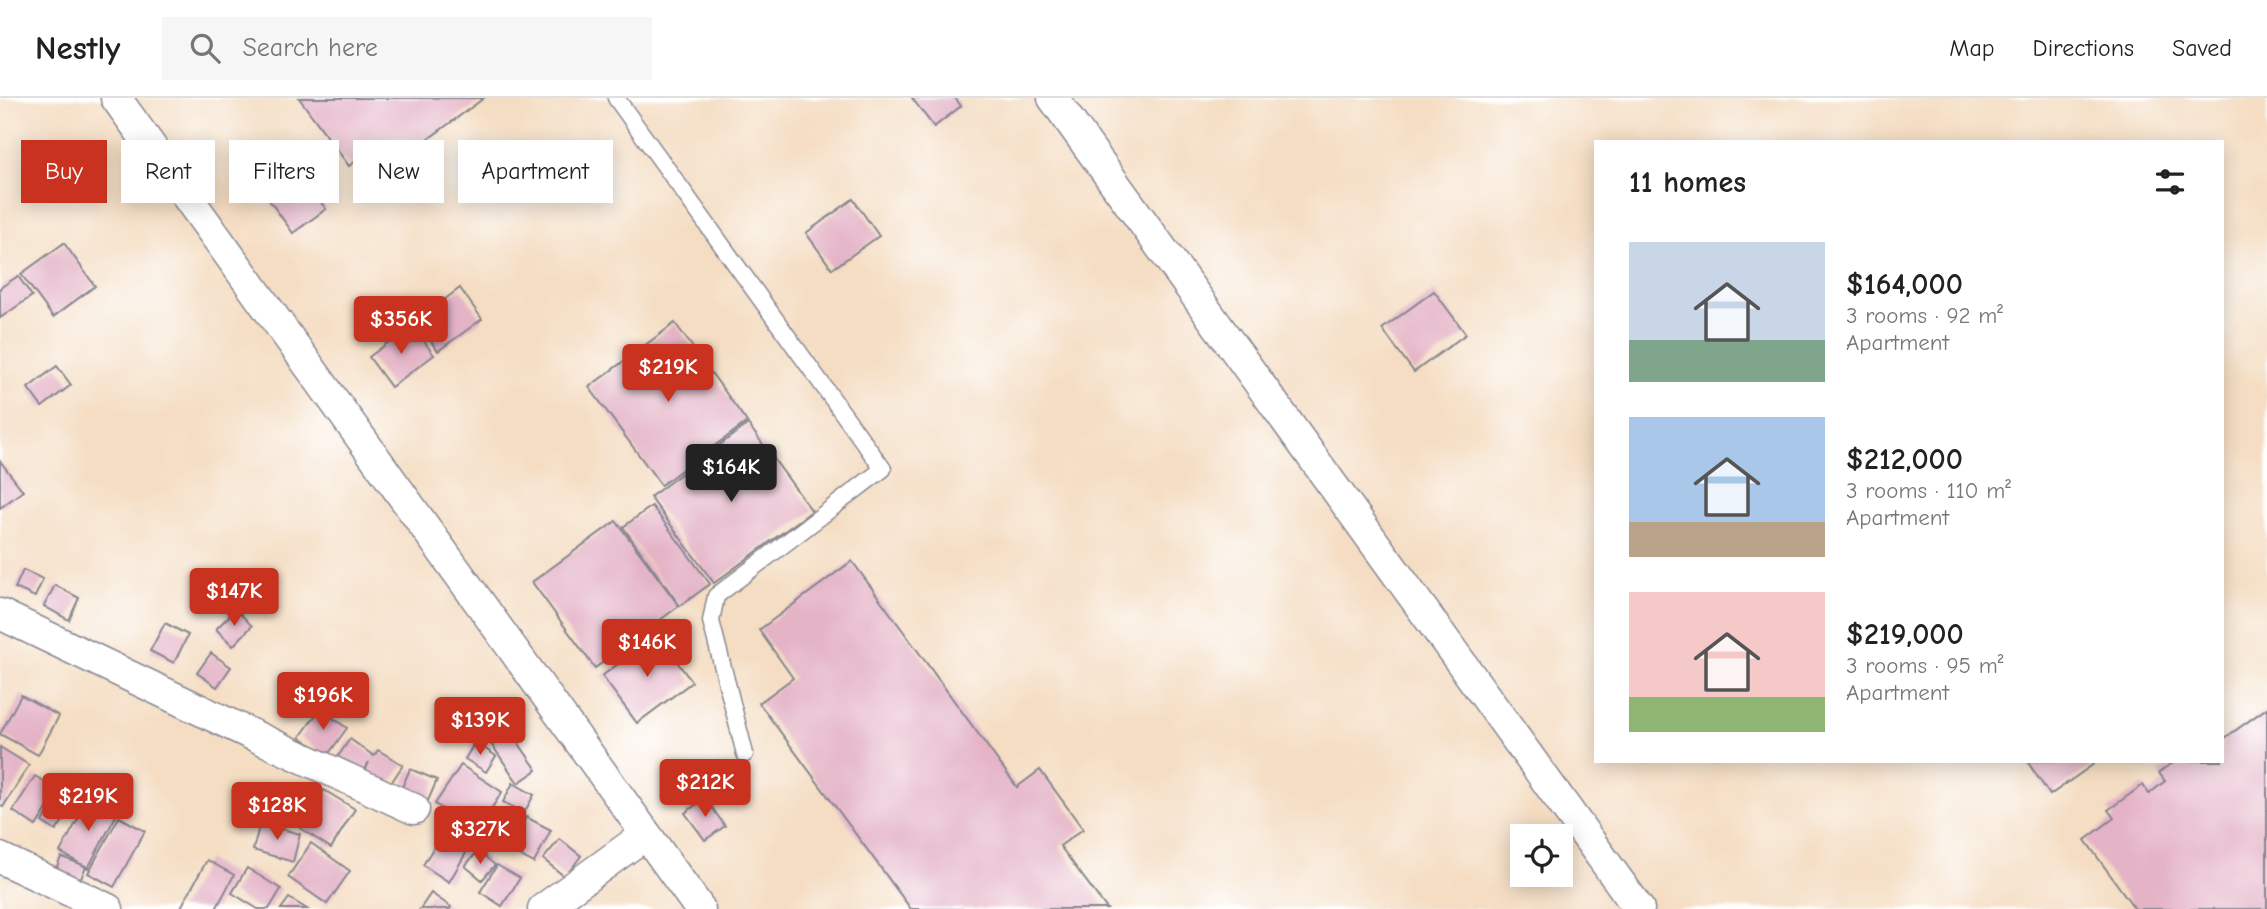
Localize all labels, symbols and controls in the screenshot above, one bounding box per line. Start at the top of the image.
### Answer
search box [162,17,652,80]
text: Nestly [35,29,120,67]
icon: search [186,29,224,67]
text: Search here [242,33,378,63]
text: Map [1949,34,1995,62]
text: Directions [2033,34,2134,62]
text: Saved [2172,34,2232,62]
chip: Buy [21,140,107,203]
chip: Rent [121,140,215,203]
chip: Filters [229,140,339,203]
chip: New [353,140,444,203]
chip: Apartment [458,140,613,203]
icon: filters [2151,163,2189,201]
text: 11 homes [1629,165,1746,200]
text: $164,000 [1846,267,1963,302]
icon: home [1685,270,1769,354]
pin: $356K [352,296,450,356]
text: 3 rooms · 92 m² [1846,302,2003,329]
text: $356K [370,305,432,332]
text: Apartment [1846,329,1949,356]
pin: $219K [619,344,717,404]
text: $219K [638,353,698,380]
text: $212,000 [1846,442,1963,477]
pin: $164K [682,444,780,504]
icon: home [1685,445,1769,529]
text: $164K [702,453,760,480]
text: 3 rooms · 110 m² [1846,477,2011,504]
text: Apartment [1846,504,1949,531]
pin: $147K [185,568,283,628]
text: $147K [206,577,262,604]
text: $219,000 [1846,617,1964,652]
pin: $146K [598,620,696,679]
icon: home [1685,620,1769,704]
text: $146K [618,628,676,655]
text: 3 rooms · 95 m² [1846,652,2004,679]
pin: $196K [274,672,372,732]
text: Apartment [1846,679,1949,706]
text: $196K [293,681,353,708]
pin: $139K [431,698,529,757]
text: $139K [450,706,510,733]
pin: $212K [656,760,754,819]
text: $212K [676,768,734,795]
pin: $219K [39,774,137,833]
text: $219K [58,782,118,809]
pin: $128K [228,782,326,842]
text: $128K [247,791,307,818]
pin: $327K [431,806,529,866]
text: $327K [450,815,510,842]
map controls [1510,824,1573,887]
button: locate [1510,824,1573,887]

